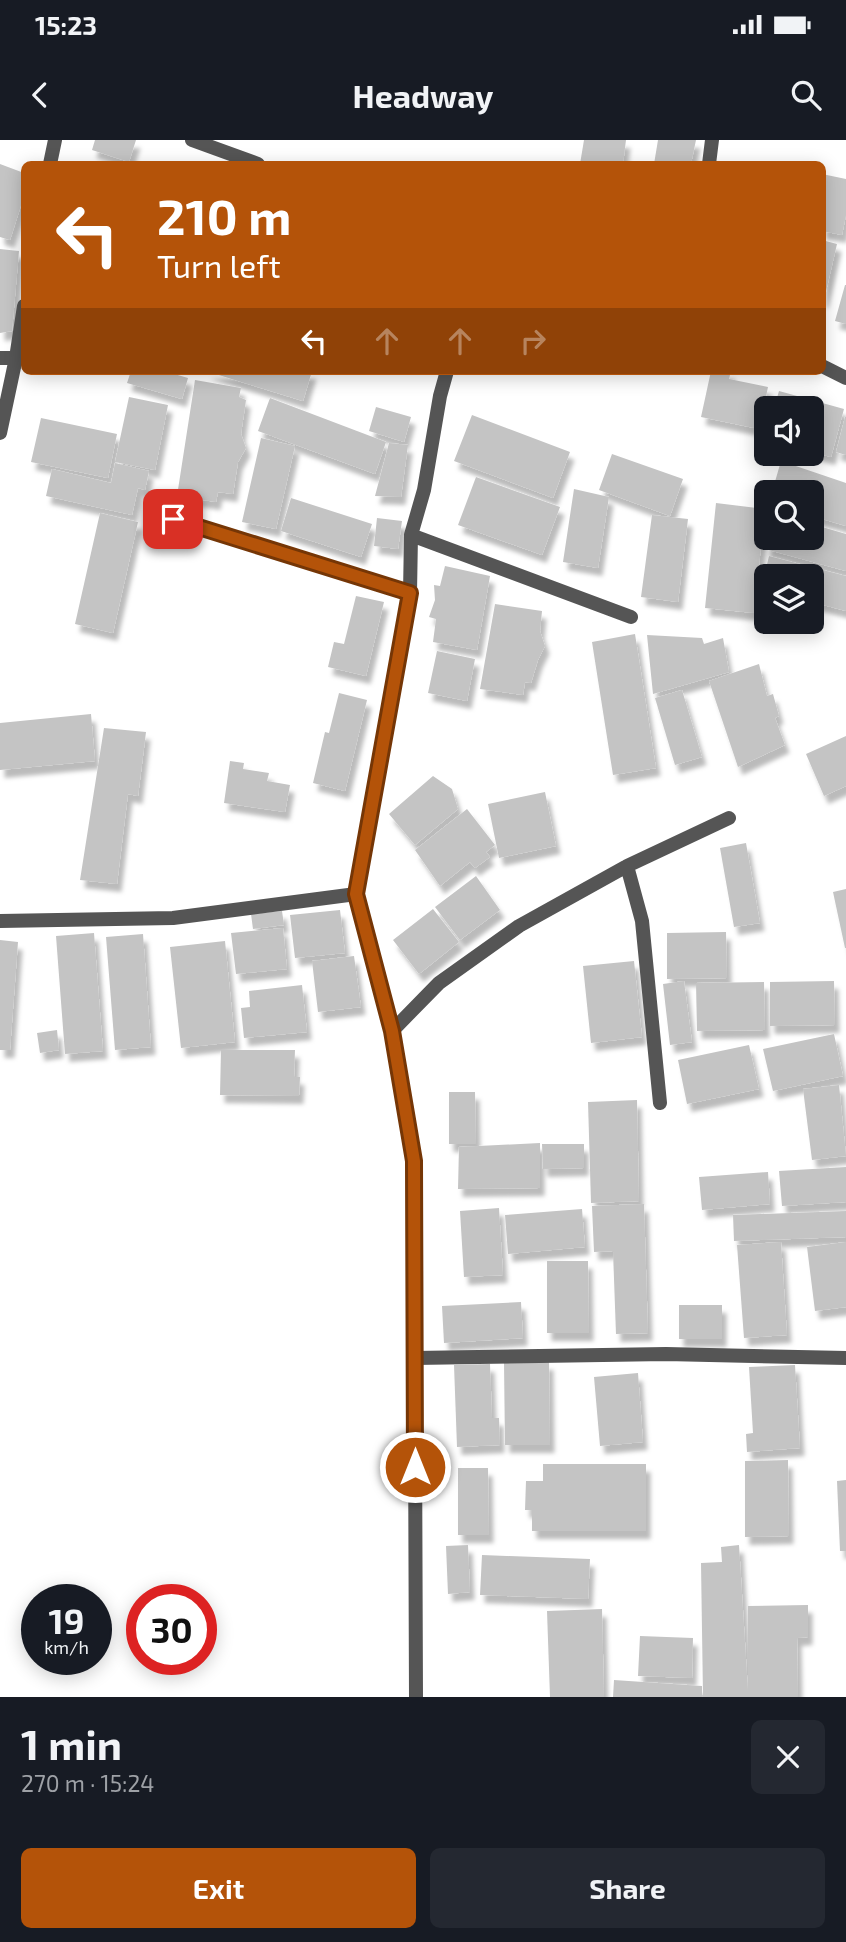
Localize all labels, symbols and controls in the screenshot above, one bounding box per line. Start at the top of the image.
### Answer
text: 15:23 [35,9,97,40]
icon: back [21,76,59,114]
text: Headway [353,76,493,114]
icon: search [787,76,825,114]
text: 210 m [157,186,291,245]
icon: left [42,189,133,280]
text: Turn left [157,246,281,284]
icon: left [295,322,333,360]
icon: ahead [368,322,406,360]
icon: ahead [441,322,479,360]
icon: right [514,322,552,360]
map controls [754,396,824,634]
button: sound [754,396,824,466]
button: search [754,480,824,550]
pin [143,489,203,549]
icon: arrive [154,500,192,538]
button: layers [754,564,824,634]
position arrow [378,1430,452,1504]
speed limit sign: 30 [126,1584,217,1675]
text: 19 [49,1599,84,1641]
text: km/h [44,1636,89,1658]
text: 1 min [21,1718,122,1768]
button: close [751,1720,825,1794]
text: 270 m · 15:24 [21,1769,155,1797]
button: Exit [21,1848,416,1928]
button: Share [430,1848,825,1928]

